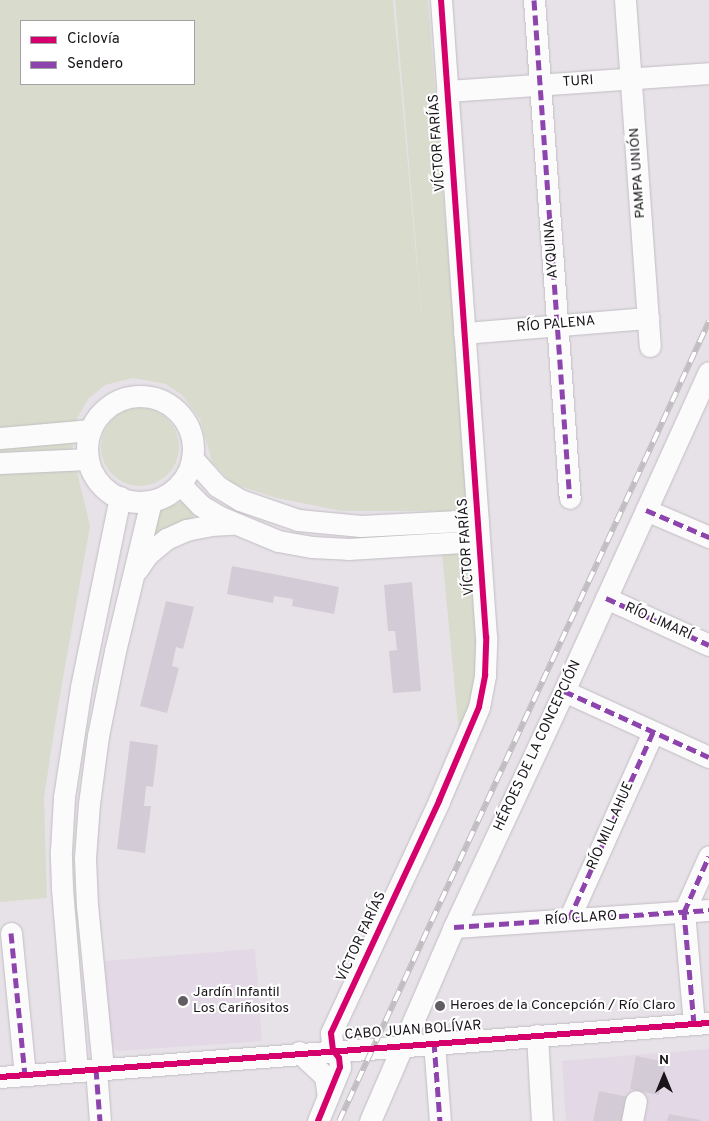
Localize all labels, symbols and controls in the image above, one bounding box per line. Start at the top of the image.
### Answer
legend [20,20,195,85]
text: Ciclovía [67,30,120,49]
text: Sendero [67,55,123,74]
street label: TURI [562,73,594,91]
street label: VÍCTOR FARÍAS [426,94,450,192]
street label: PAMPA UNIÓN [626,127,650,219]
street label: AYQUINA [542,219,562,279]
street label: RÍO PALENA [516,313,596,337]
street label: VÍCTOR FARÍAS [455,498,479,596]
street label: RÍO LIMARÍ [622,600,694,644]
street label: HÉROES DE LA CONCEPCIÓN [491,658,585,834]
street label: RÍO MILLAHUE [584,779,638,873]
street label: VÍCTOR FARÍAS [334,889,390,985]
street label: RÍO CLARO [544,908,618,930]
place label: Jardín Infantil Los Cariñositos [193,985,289,1018]
marker: Jardín Infantil Los Cariñositos [177,995,189,1007]
place label: Heroes de la Concepción / Río Claro [450,998,676,1014]
marker: Heroes de la Concepción / Río Claro [434,1000,446,1012]
street label: CABO JUAN BOLÍVAR [344,1018,482,1044]
north arrow [639,1051,689,1101]
text: N [659,1052,669,1069]

